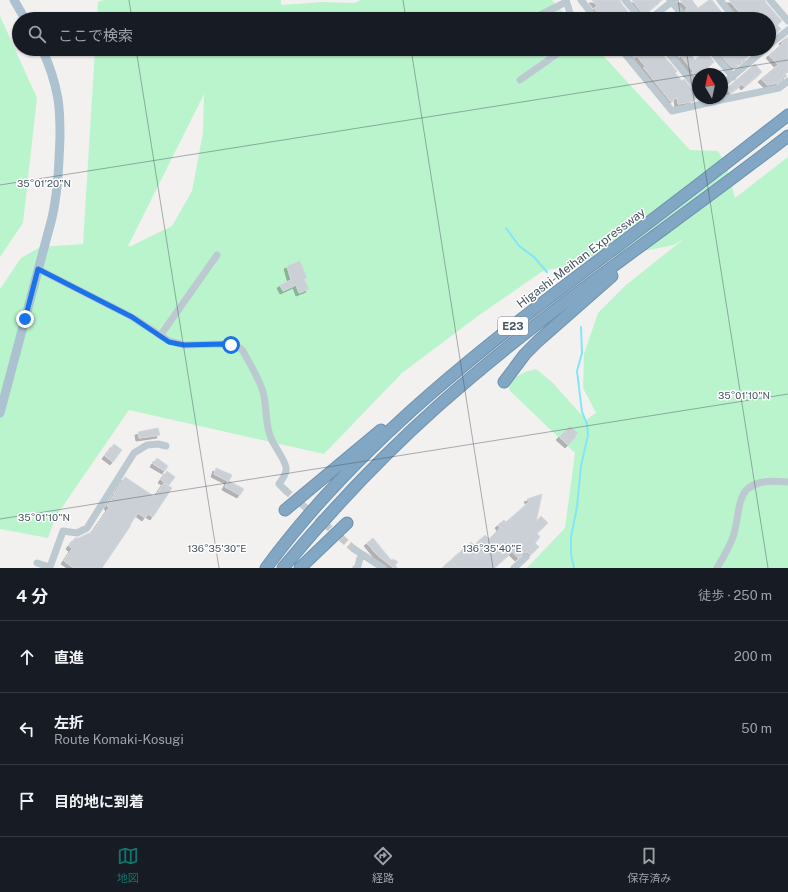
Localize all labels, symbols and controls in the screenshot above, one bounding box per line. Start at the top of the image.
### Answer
search box [12,12,776,56]
icon: search [26,23,48,45]
text: ここで検索 [58,27,133,44]
north arrow [692,68,728,104]
text: 35°01'20"N [17,177,71,189]
street label: Higashi-Meihan Expressway [514,205,648,311]
route end [16,310,34,328]
road number: E23 [498,317,528,335]
route start [222,336,240,354]
text: 35°01'10"N [718,389,770,401]
text: 35°01'10"N [18,511,70,523]
text: 136°35'30"E [187,542,247,554]
text: 136°35'40"E [462,542,522,554]
text: 4 分 [16,586,48,606]
text: 徒歩 · 250 m [698,588,772,603]
icon: ahead [16,646,38,668]
text: 直進 [54,649,84,666]
text: 200 m [734,649,772,664]
text: 左折 [54,714,84,731]
icon: left [16,718,38,740]
text: 50 m [741,721,772,736]
text: Route Komaki-Kosugi [54,732,184,747]
icon: arrive [16,790,38,812]
text: 目的地に到着 [54,793,144,810]
tab: 地図 [117,845,139,885]
tab: 経路 [372,845,394,885]
tab: 保存済み [627,845,671,885]

